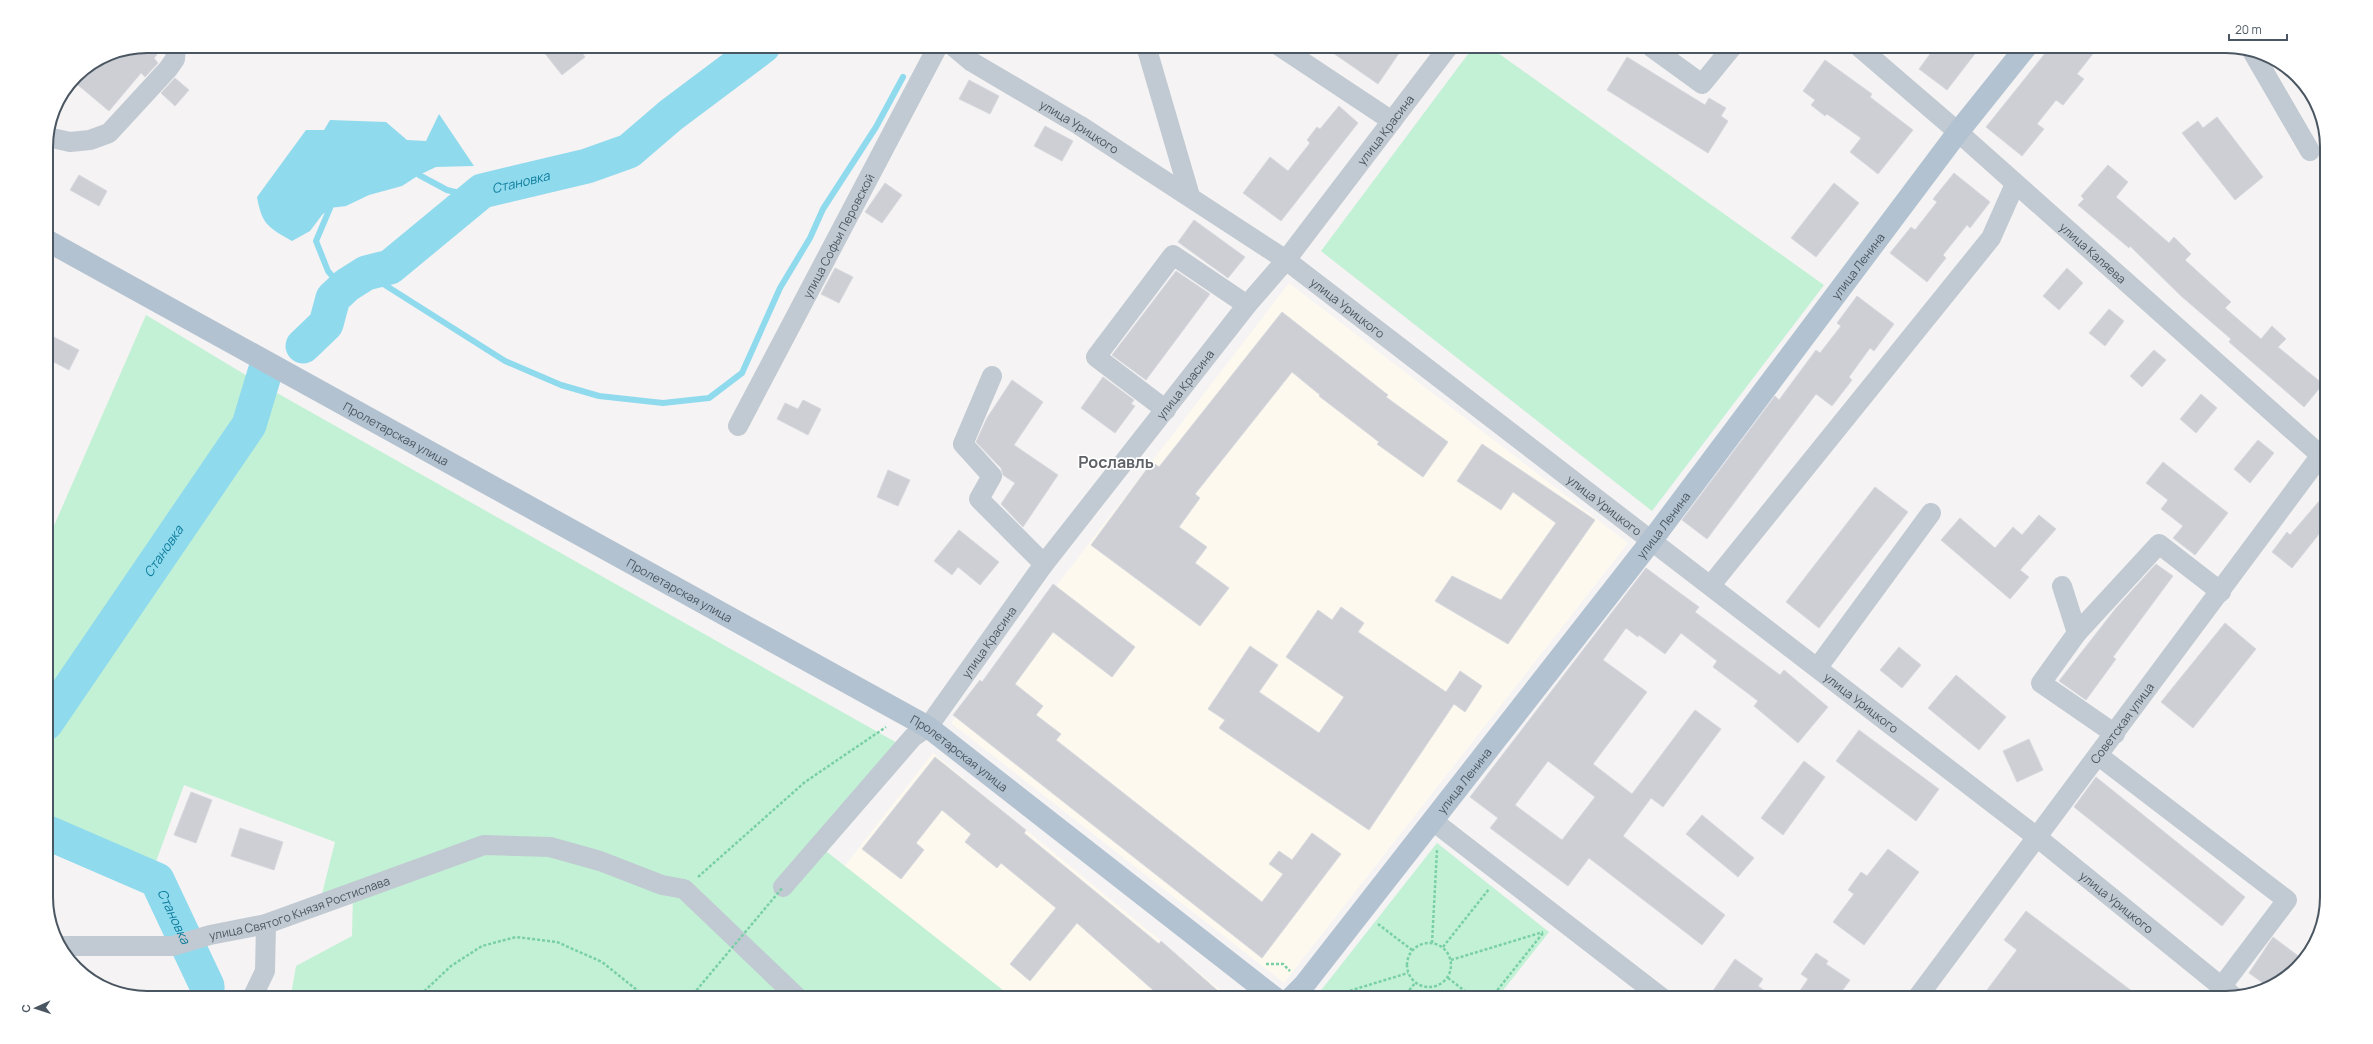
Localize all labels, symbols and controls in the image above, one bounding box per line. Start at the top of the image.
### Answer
scale bar [2229,16,2287,42]
text: 20 m [2235,21,2262,38]
street label: улица Красина [1353,91,1418,168]
street label: улица Урицкого [1037,95,1122,157]
water label: Становка [490,166,552,197]
street label: улица Софьи Перовской [798,170,878,301]
street label: улица Каляева [2056,218,2130,287]
street label: улица Ленина [1827,229,1888,303]
street label: улица Урицкого [1307,273,1389,342]
street label: улица Красина [1152,346,1218,423]
street label: Пролетарская улица [340,397,452,469]
district label: Рославль [1078,451,1154,473]
street label: улица Урицкого [1564,471,1646,539]
street label: улица Ленина [1632,488,1694,562]
water label: Становка [139,521,188,581]
street label: Пролетарская улица [624,554,736,626]
street label: улица Красина [957,603,1020,681]
street label: улица Урицкого [1821,668,1902,737]
street label: Советская улица [2086,679,2158,767]
street label: Пролетарская улица [908,711,1012,795]
street label: улица Ленина [1433,744,1495,817]
street label: улица Урицкого [2076,867,2157,937]
street label: улица Святого Князя Ростислава [207,871,392,944]
water label: Становка [153,886,195,947]
north arrow [16,988,56,1028]
text: С [18,1004,33,1013]

